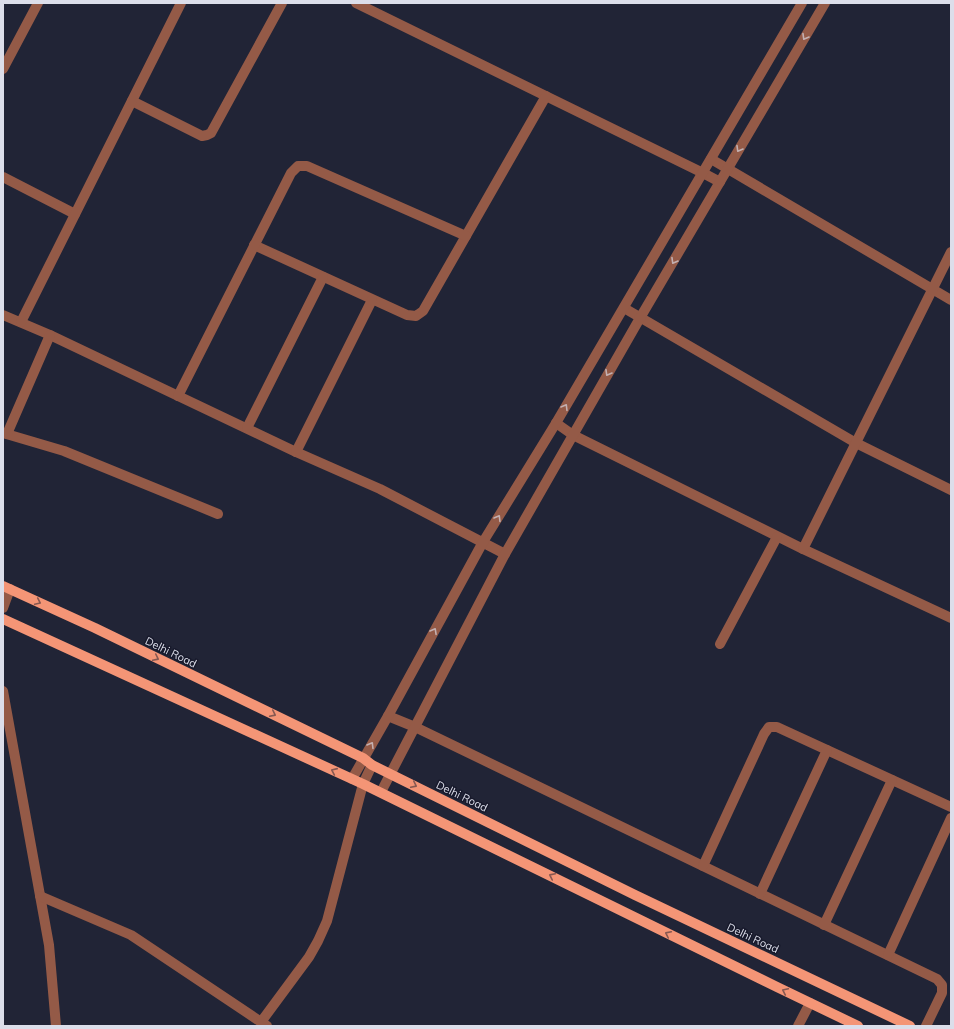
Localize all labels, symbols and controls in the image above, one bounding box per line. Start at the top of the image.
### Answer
one-way arrow [803,33,810,40]
one-way arrow [737,145,744,152]
one-way arrow [671,257,678,264]
one-way arrow [606,369,613,377]
one-way arrow [561,404,568,411]
one-way arrow [493,515,500,522]
one-way arrow [34,597,42,605]
one-way arrow [430,628,437,635]
street label: Delhi Road [143,633,199,671]
one-way arrow [152,653,159,661]
one-way arrow [269,709,276,717]
one-way arrow [366,742,373,749]
one-way arrow [331,768,338,776]
street label: Delhi Road [434,777,490,815]
one-way arrow [410,780,417,788]
one-way arrow [549,873,556,881]
street label: Delhi Road [725,920,781,956]
one-way arrow [665,931,673,939]
one-way arrow [782,988,789,996]

